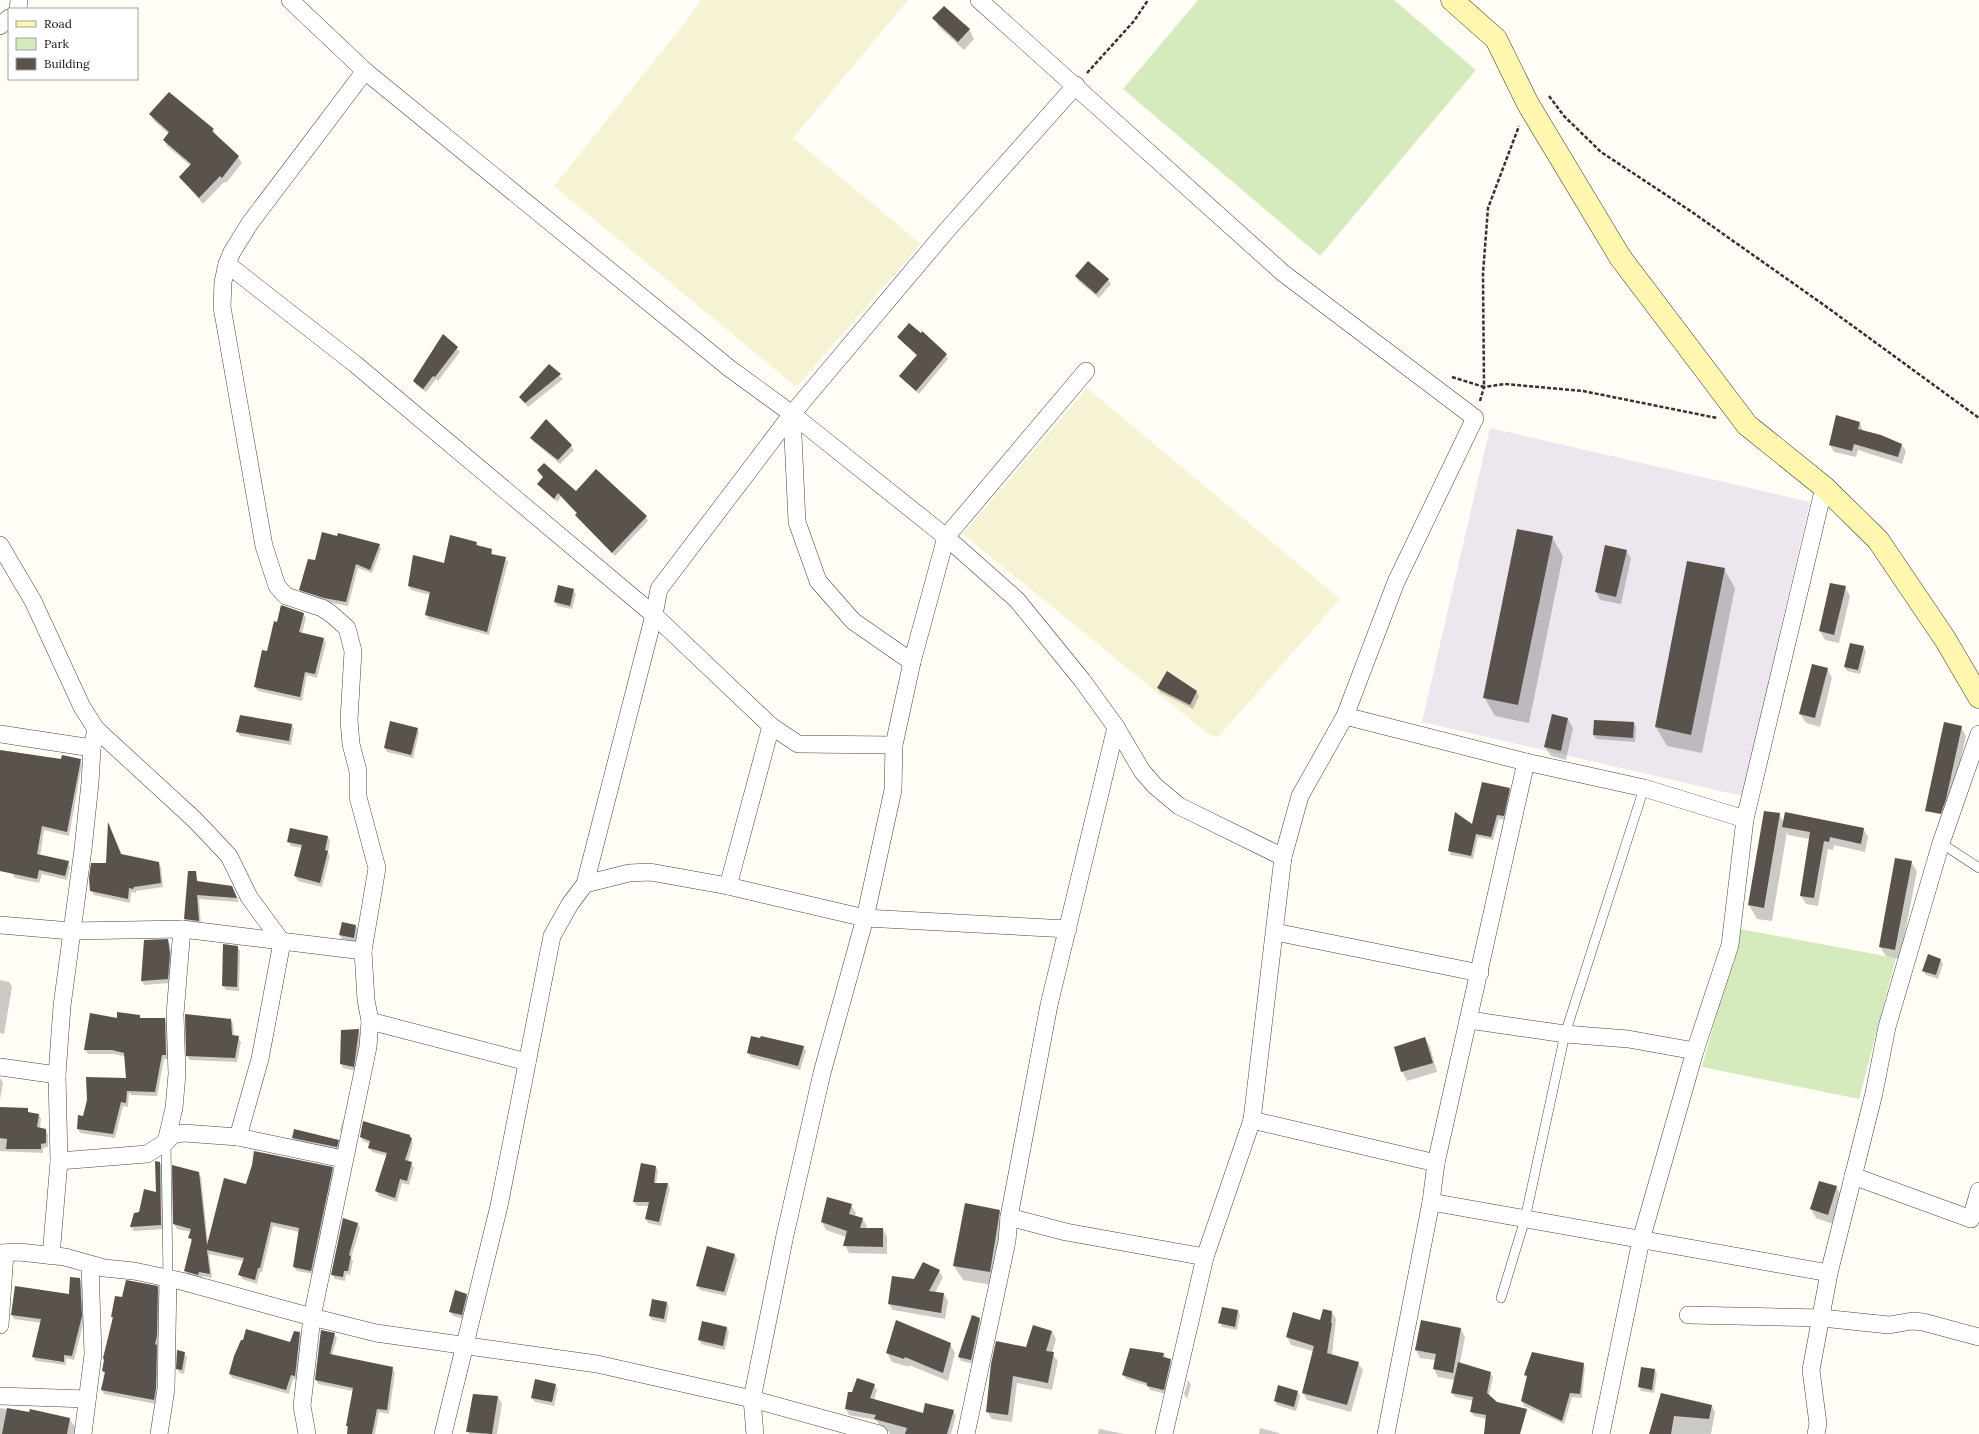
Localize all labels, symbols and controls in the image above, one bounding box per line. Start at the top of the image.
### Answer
legend [8,8,138,80]
text: Road [44,16,72,31]
text: Park [44,36,70,51]
text: Building [44,56,90,71]

